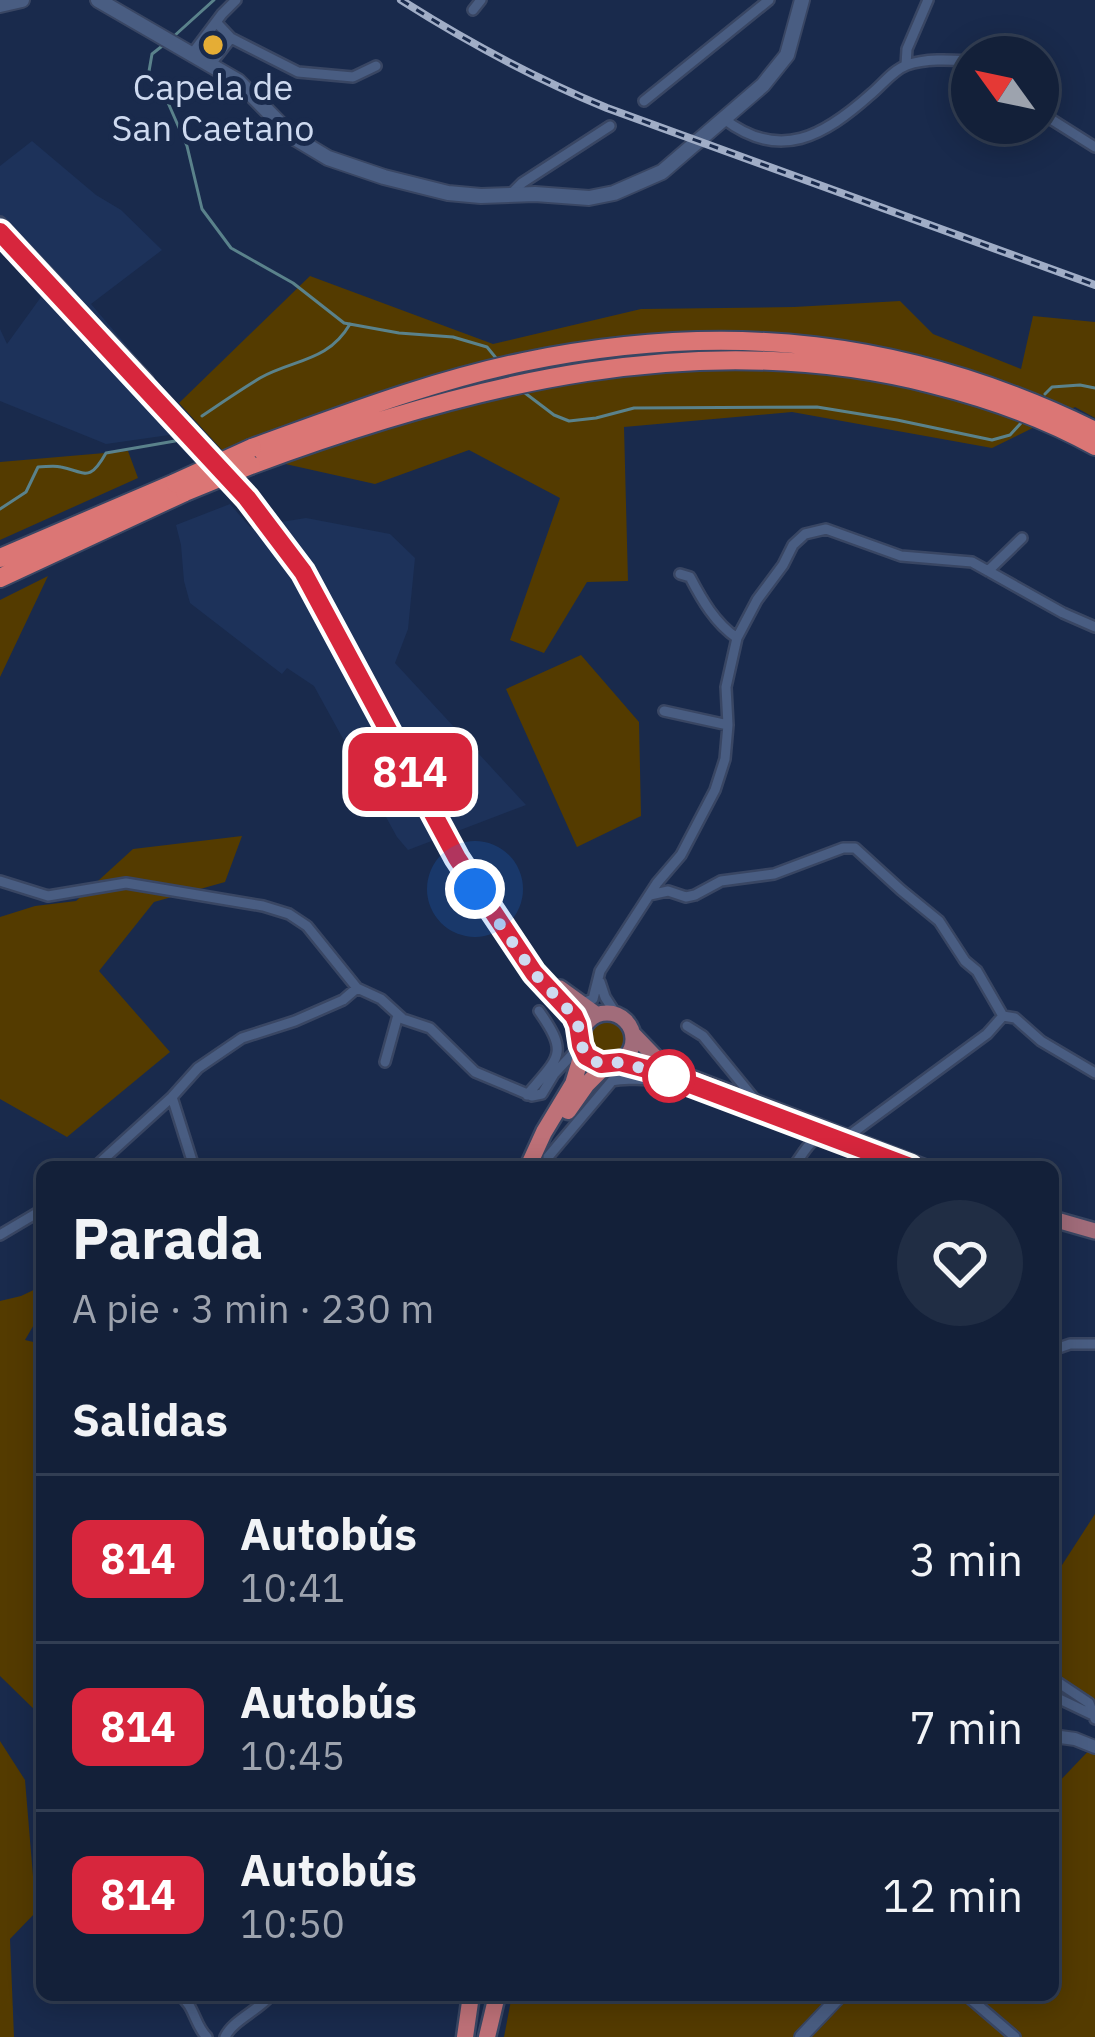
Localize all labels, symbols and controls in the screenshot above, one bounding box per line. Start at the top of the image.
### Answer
marker: Capela de San Caetano [200,32,226,58]
north arrow [951,36,1059,144]
map controls [951,36,1059,144]
place label: Capela de San Caetano [112,63,314,151]
line badge: 814 [341,733,479,811]
text: 814 [372,744,448,799]
your location [445,859,505,919]
unlabelled marker [644,1051,694,1101]
button: heart [897,1200,1023,1326]
text: Parada [72,1201,263,1275]
text: A pie · 3 min · 230 m [72,1283,434,1334]
text: Salidas [72,1390,228,1448]
text: Autobús [240,1504,417,1562]
text: 3 min [909,1530,1023,1588]
text: 814 [100,1531,176,1586]
text: 10:41 [240,1562,345,1613]
text: Autobús [240,1672,417,1730]
text: 7 min [909,1698,1023,1756]
text: 814 [100,1699,176,1754]
text: 10:45 [240,1730,345,1781]
text: Autobús [240,1840,417,1898]
text: 12 min [882,1866,1023,1924]
text: 814 [100,1867,176,1922]
text: 10:50 [240,1898,345,1949]

